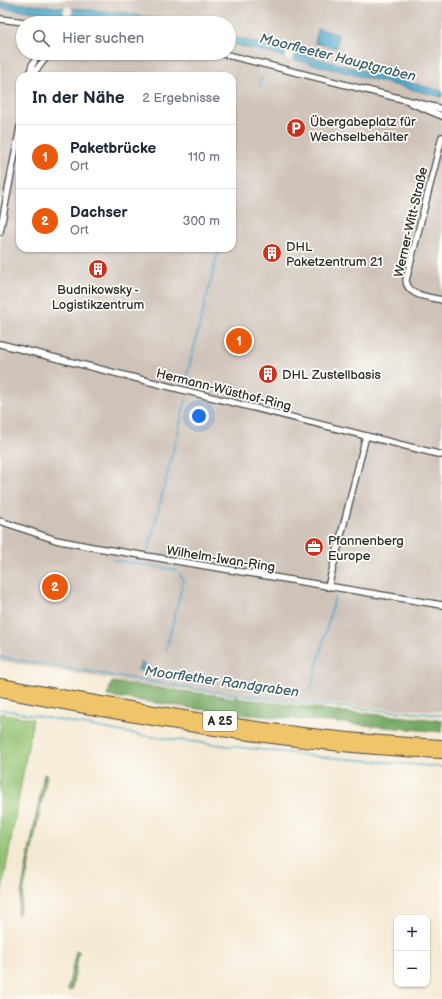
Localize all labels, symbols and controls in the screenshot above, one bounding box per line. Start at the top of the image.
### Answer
search box [16,16,236,60]
icon: search [30,27,52,49]
text: Hier suchen [62,29,144,48]
water label: Moorfleeter Hauptgraben [258,30,418,85]
text: In der Nähe [32,88,125,108]
text: 2 Ergebnisse [142,90,220,106]
place label: Übergabeplatz für Wechselbehälter [310,114,416,145]
parking icon: Übergabeplatz für Wechselbehälter [285,117,307,139]
text: Paketbrücke [70,139,156,158]
text: 1 [42,149,48,165]
text: 110 m [188,149,220,165]
text: Ort [70,158,89,174]
street label: Werner-Witt-Straße [390,165,432,279]
text: Dachser [70,203,127,222]
text: 2 [41,213,49,229]
text: 300 m [182,213,220,229]
text: Ort [70,222,89,238]
place label: DHL Paketzentrum 21 [286,239,383,270]
building icon: DHL Paketzentrum 21 [261,242,283,264]
building icon: Budnikowsky - Logistikzentrum [87,258,109,280]
place label: Budnikowsky - Logistikzentrum [52,282,145,313]
pin: 1 [226,326,252,356]
building icon: DHL Zustellbasis [257,363,279,385]
street label: Hermann-Wüsthof-Ring [155,365,293,415]
place label: DHL Zustellbasis [282,367,382,383]
your location [189,406,209,426]
place label: Pfannenberg Europe [328,533,404,564]
office icon: Pfannenberg Europe [303,536,325,558]
street label: Wilhelm-Iwan-Ring [165,543,276,575]
pin: 2 [42,572,68,602]
water label: Moorflether Randgraben [144,662,300,701]
road number: A 25 [203,711,237,731]
map controls [394,915,430,987]
button: + [394,915,430,951]
button: − [394,951,430,987]

